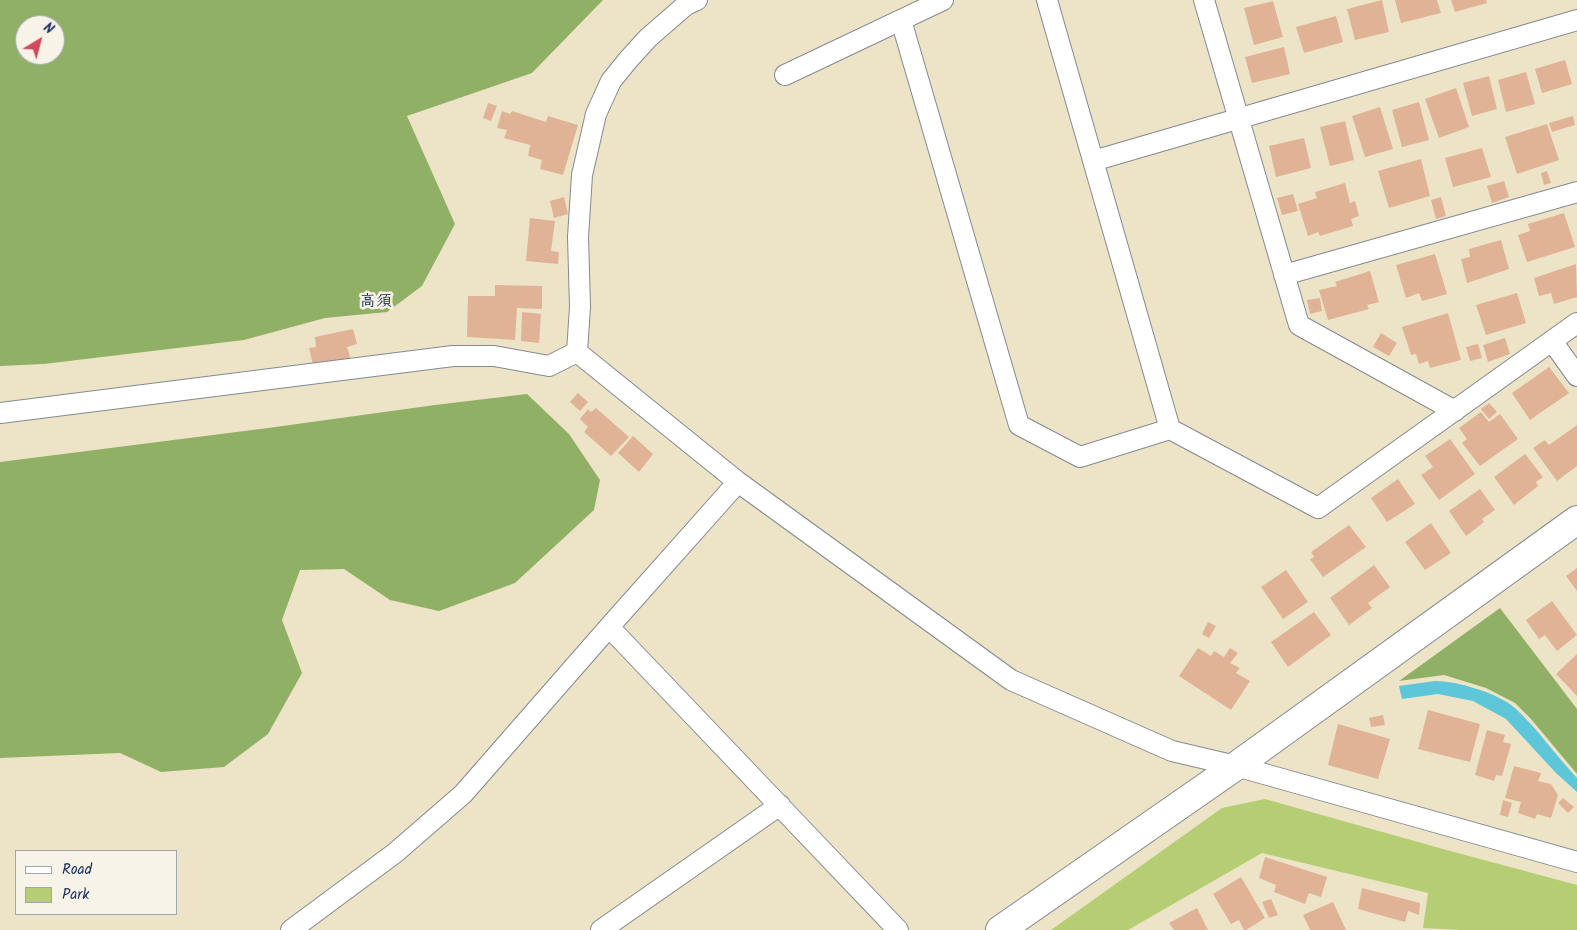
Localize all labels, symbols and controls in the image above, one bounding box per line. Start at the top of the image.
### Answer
north arrow [15,15,65,65]
text: N [38,17,59,40]
district label: 高須 [360,293,392,313]
legend [15,850,178,915]
text: Road [62,858,92,882]
text: Park [62,883,89,907]

